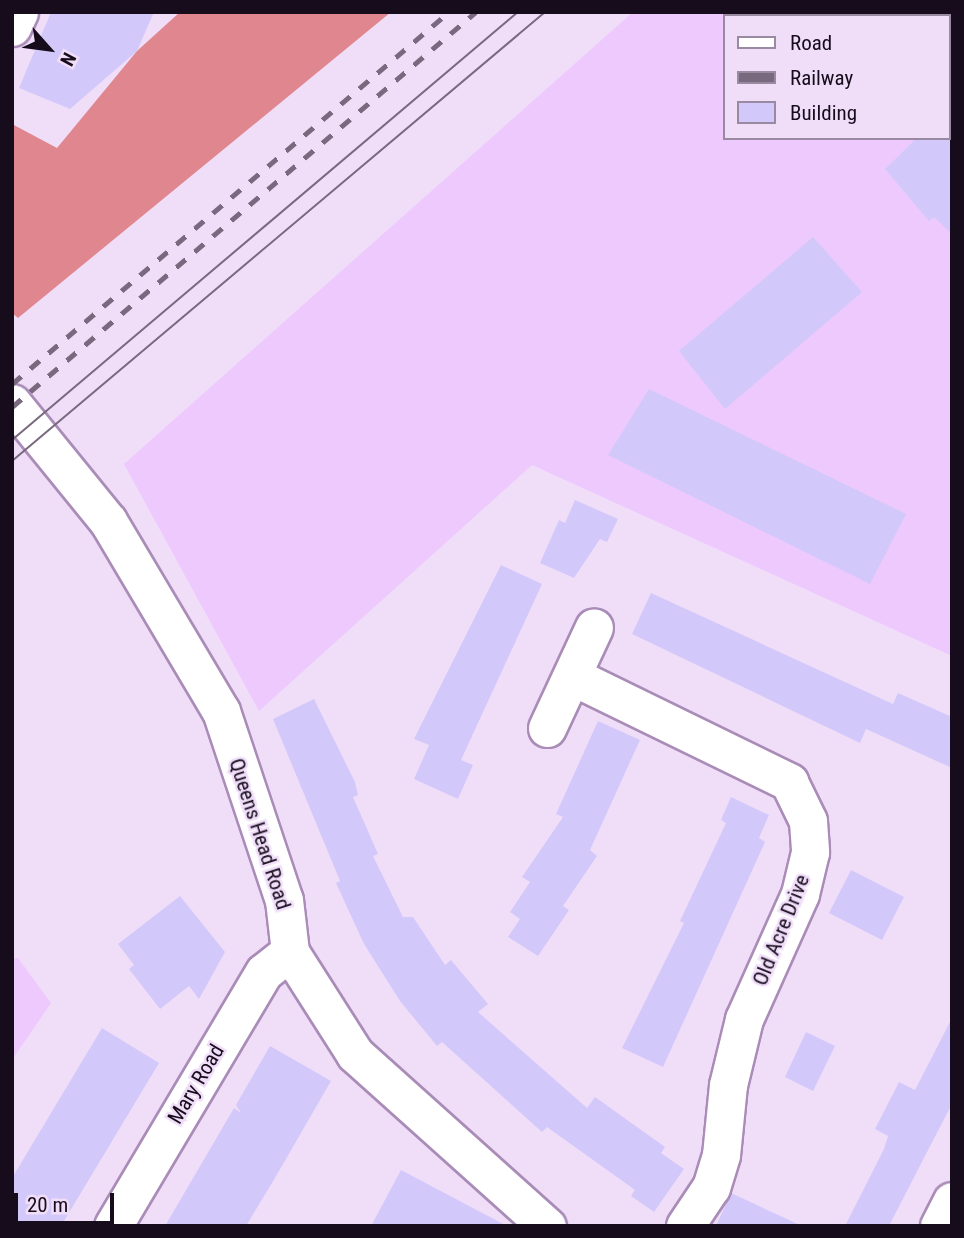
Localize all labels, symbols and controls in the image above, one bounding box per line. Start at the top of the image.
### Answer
north arrow [14,14,84,84]
legend [722,14,950,140]
text: Road [790,31,832,55]
text: N [55,49,81,70]
text: Railway [790,66,853,90]
text: Building [790,101,857,125]
street label: Queens Head Road [224,755,296,913]
street label: Old Acre Drive [747,871,815,989]
street label: Mary Road [162,1040,230,1128]
scale bar [18,1178,117,1222]
text: 20 m [27,1193,68,1217]

